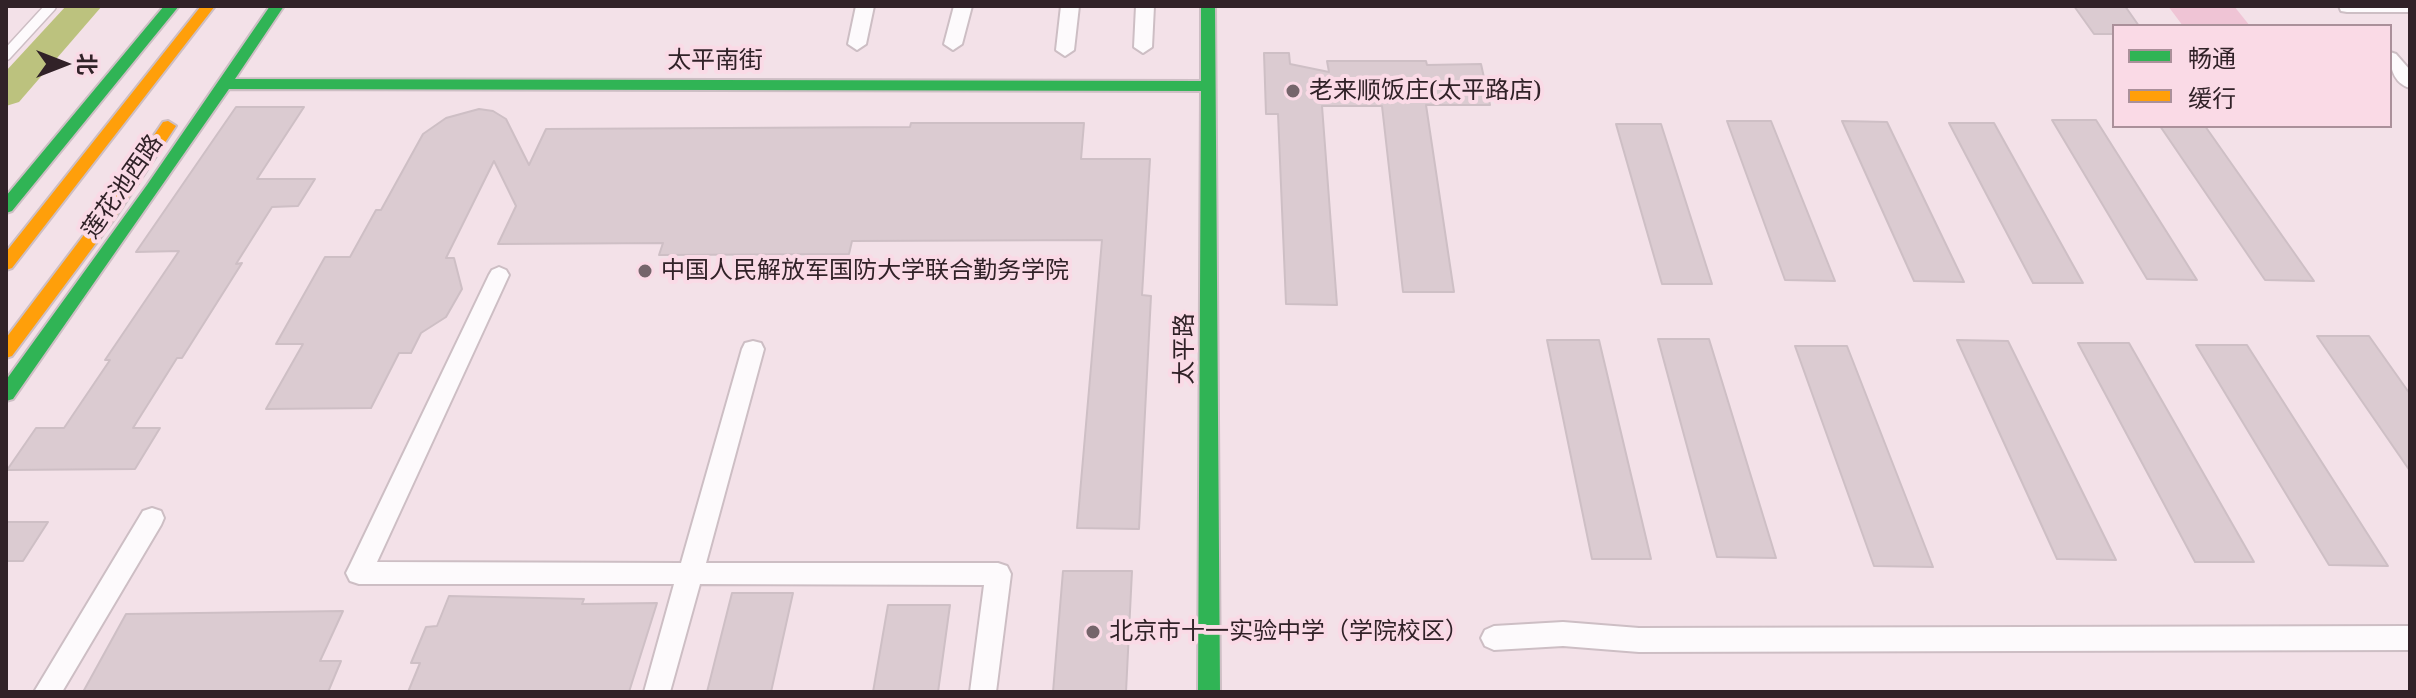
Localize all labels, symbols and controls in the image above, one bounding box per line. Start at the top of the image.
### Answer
north arrow [24,24,104,104]
legend [2112,24,2392,128]
text: 畅通 [2188,41,2236,74]
street label: 太平南街 [667,47,763,75]
text: 北 [73,53,103,75]
place label: 老来顺饭庄(太平路店) [1309,77,1542,105]
text: 缓行 [2188,81,2236,114]
marker: 老来顺饭庄(太平路店) [1284,82,1302,100]
street label: 莲花池西路 [77,130,169,244]
place label: 中国人民解放军国防大学联合勤务学院 [661,257,1069,285]
marker: 中国人民解放军国防大学联合勤务学院 [636,262,654,280]
street label: 太平路 [1171,313,1199,385]
place label: 北京市十一实验中学（学院校区） [1109,618,1469,646]
marker: 北京市十一实验中学（学院校区） [1084,623,1102,641]

